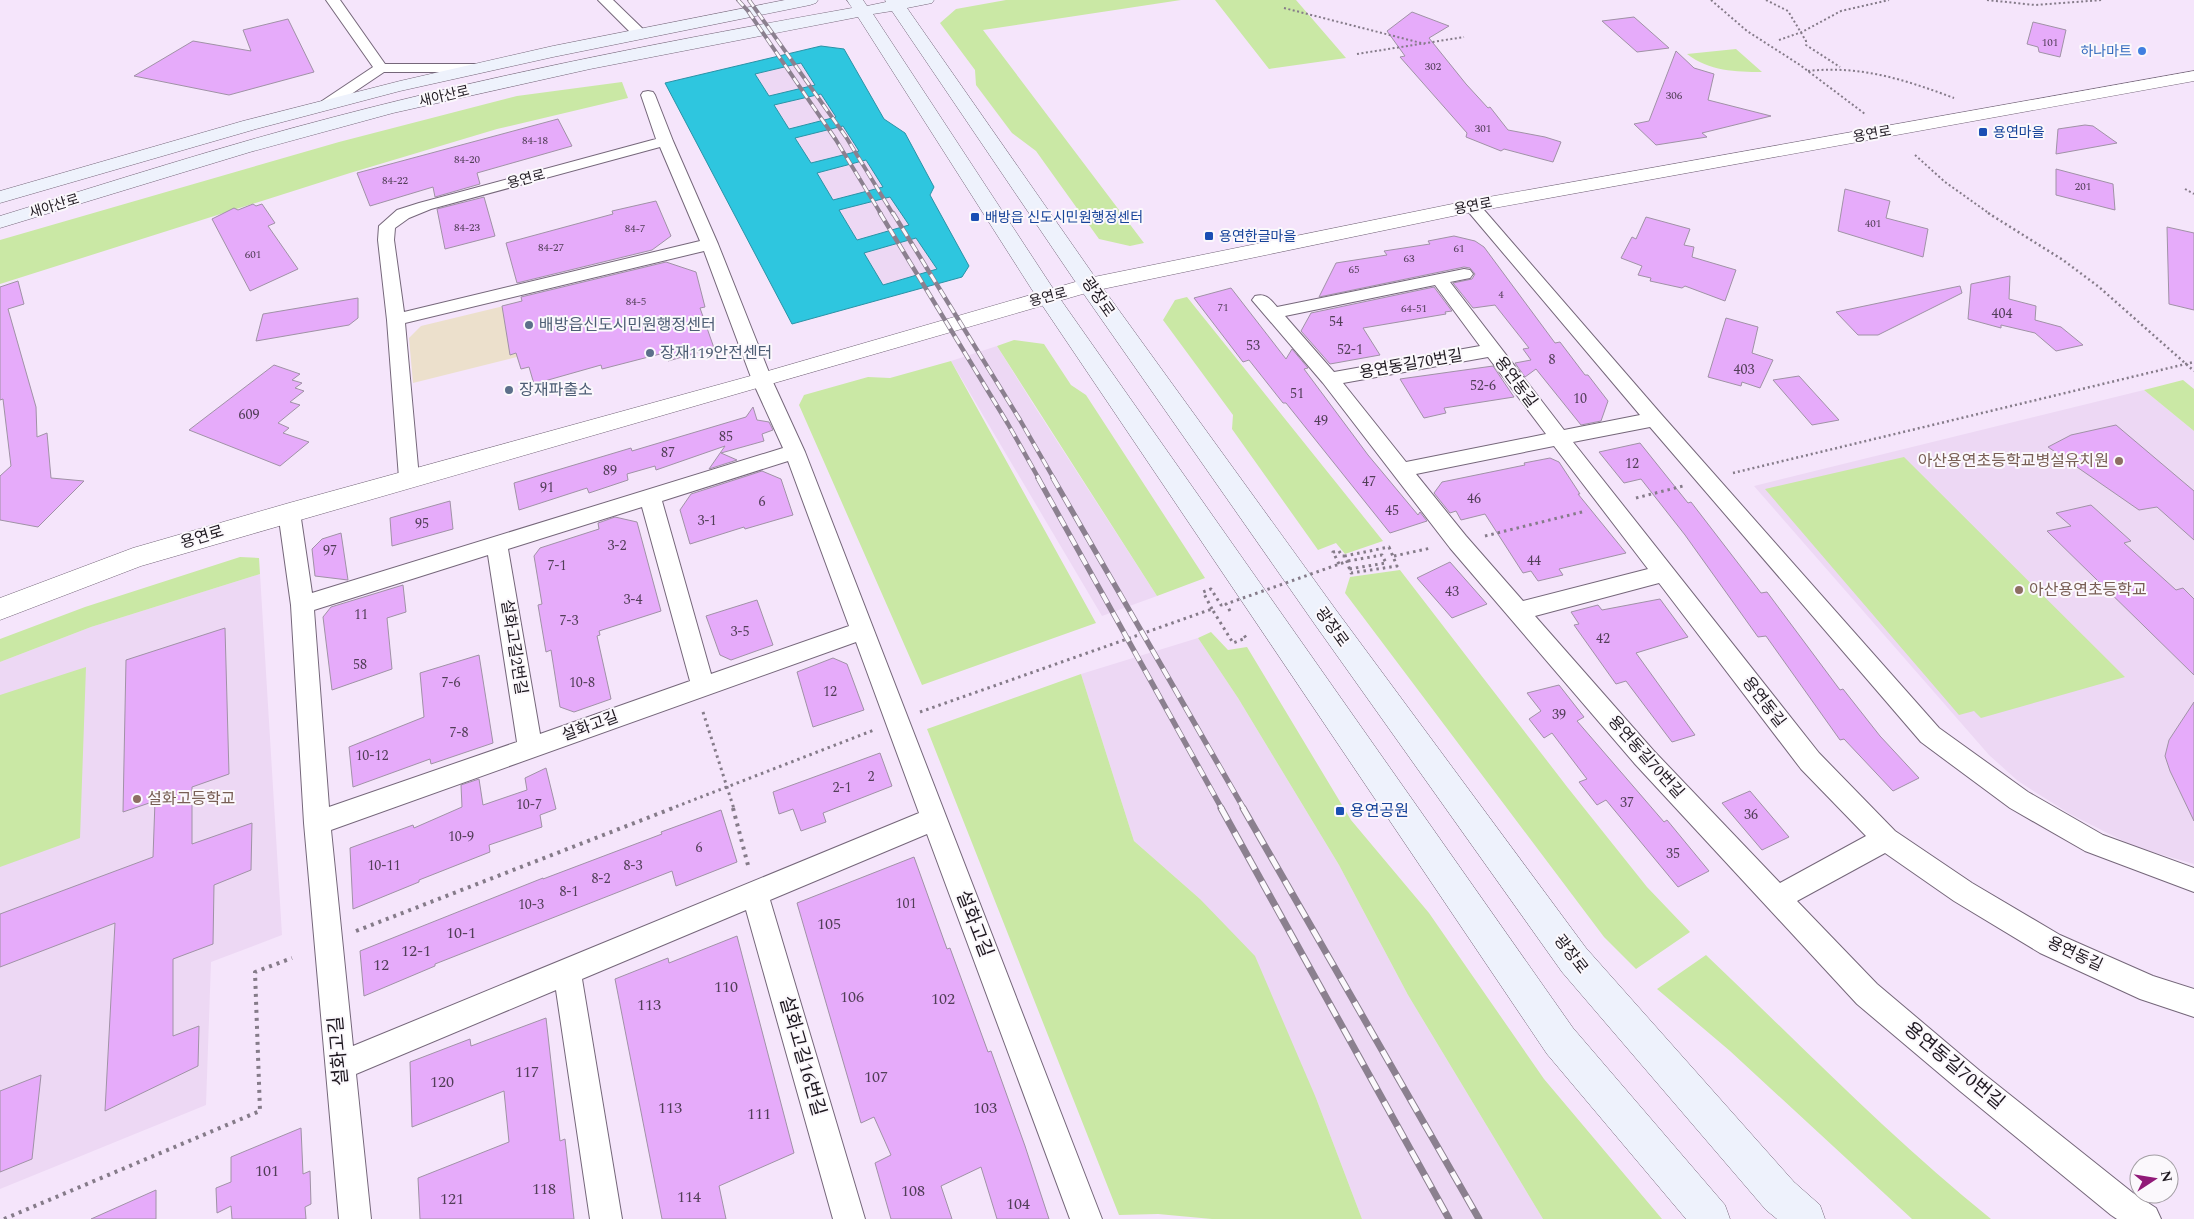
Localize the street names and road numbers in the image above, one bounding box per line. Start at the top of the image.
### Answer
street label: 새아산로 [417,80,472,112]
street label: 용연로 [1851,120,1893,148]
street label: 용연로 [505,164,547,194]
street label: 새아산로 [26,188,82,224]
street label: 용연로 [1452,192,1494,220]
street label: 광장로 [1076,272,1121,322]
street label: 용연로 [1027,282,1069,312]
street label: 용연동길70번길 [1358,343,1464,385]
street label: 용연동길 [1489,351,1543,413]
street label: 용연로 [177,519,227,555]
street label: 설화고길2번길 [495,598,533,696]
street label: 광장로 [1309,602,1355,652]
street label: 용연동길 [1736,671,1792,733]
street label: 설화고길 [558,705,622,747]
street label: 용연동길70번길 [1602,710,1690,804]
street label: 설화고길 [948,886,1000,962]
street label: 광장로 [1548,929,1594,979]
street label: 용연동길 [2043,931,2107,977]
street label: 설화고길16번길 [771,992,833,1120]
street label: 설화고길 [322,1015,356,1087]
street label: 용연동길70번길 [1897,1015,2011,1117]

